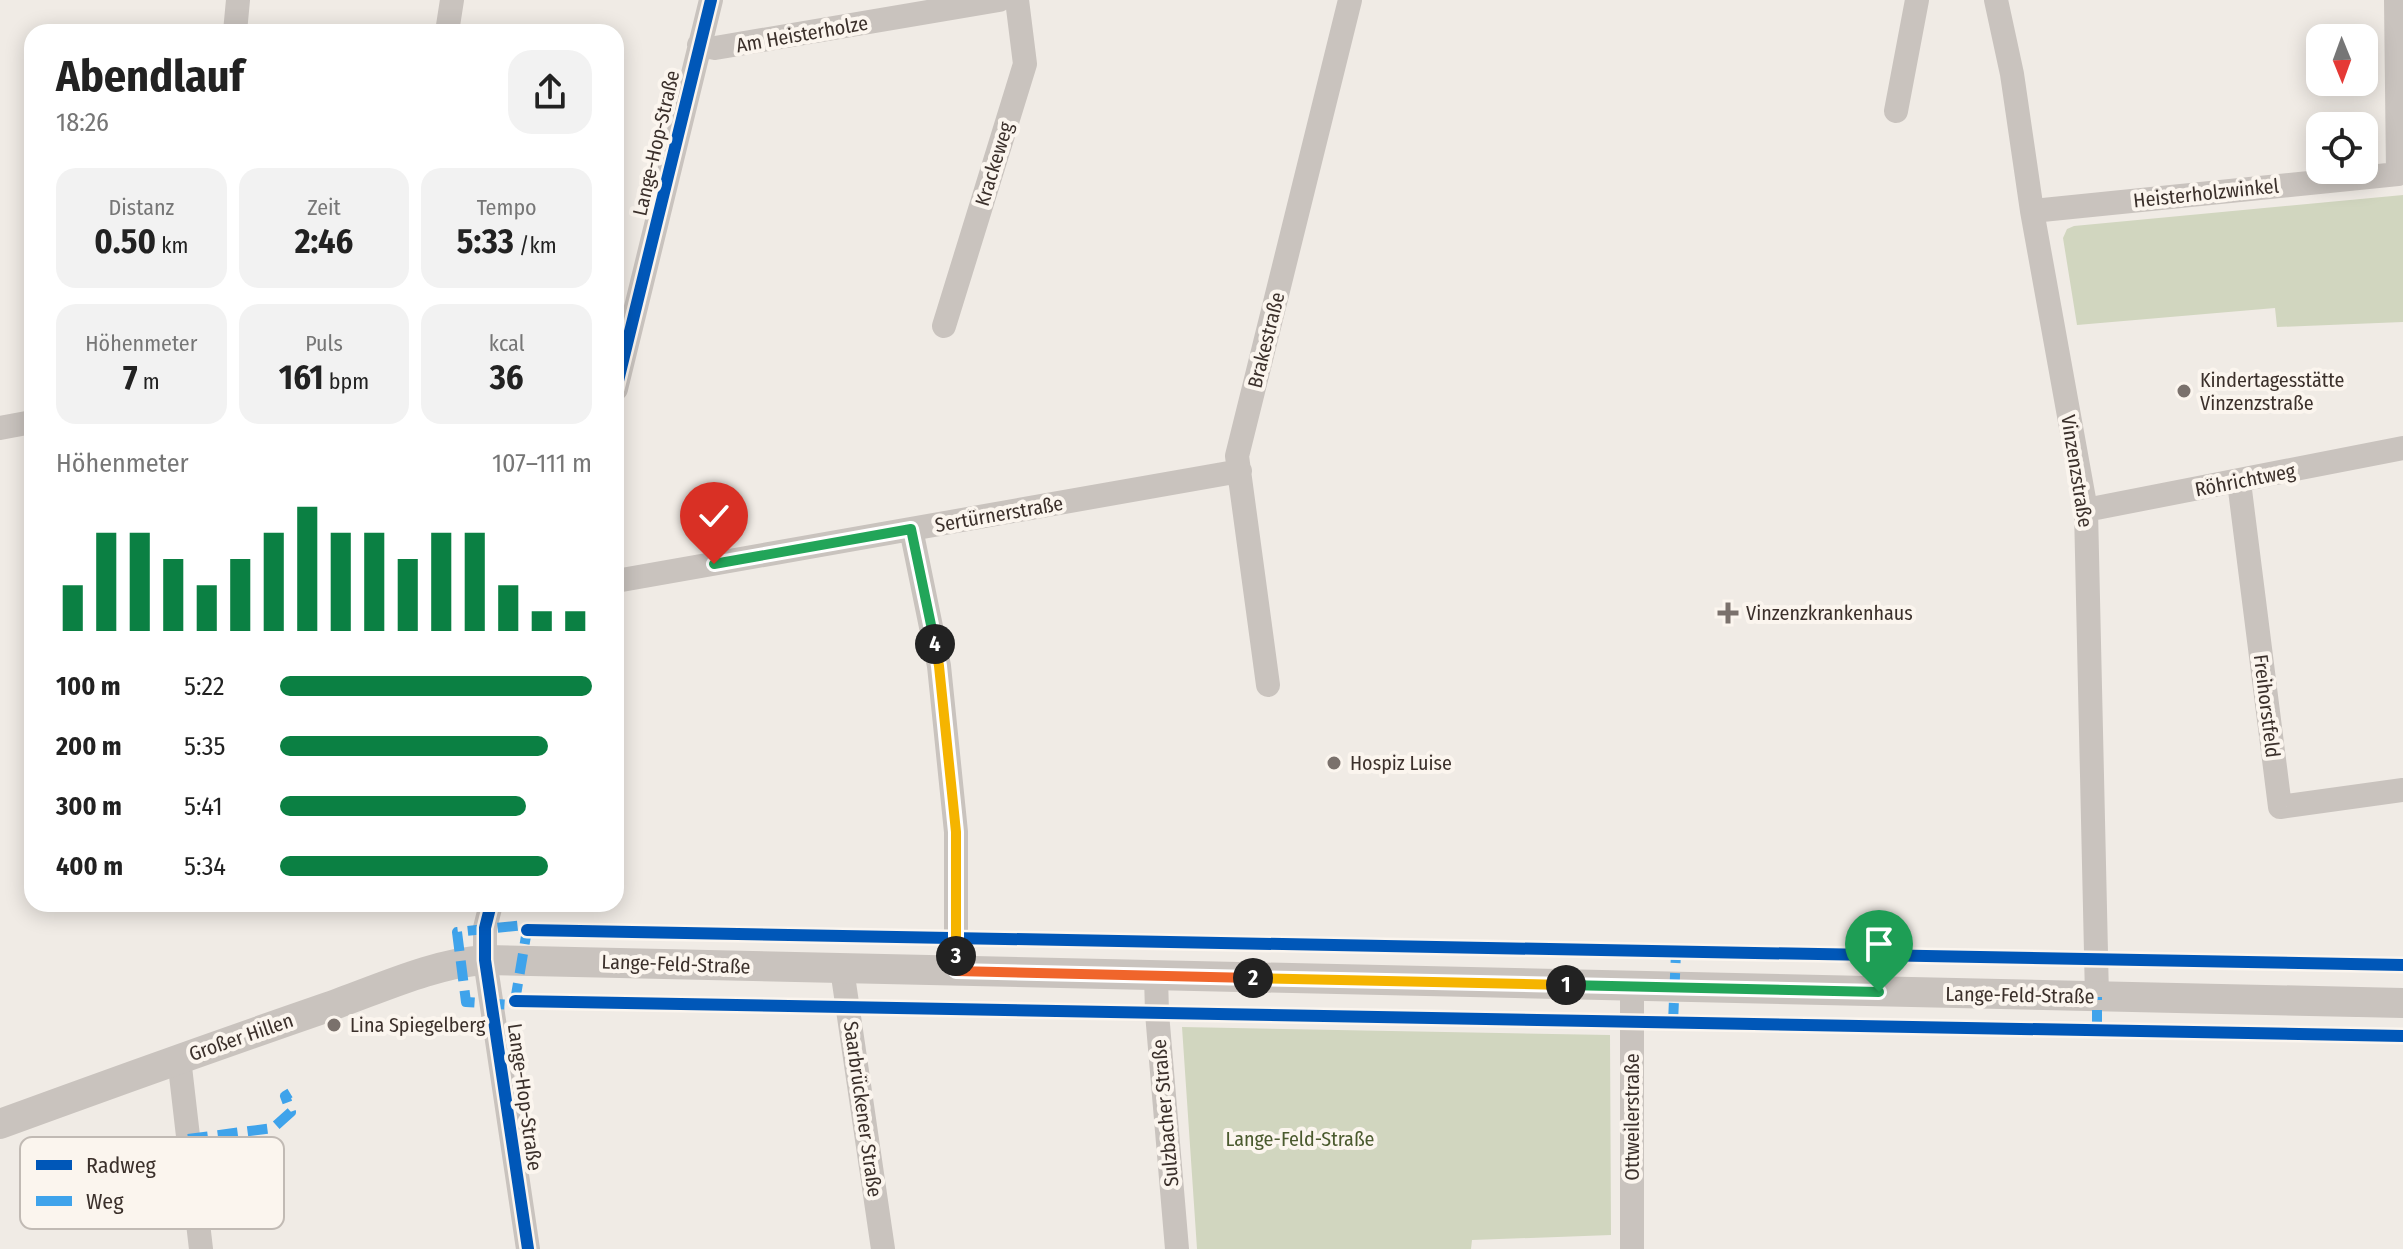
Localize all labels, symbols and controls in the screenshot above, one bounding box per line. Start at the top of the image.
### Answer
street label: Am Heisterholze [734,11,870,57]
north arrow [2306,24,2378,96]
map controls [2306,24,2378,184]
text: Abendlauf [56,50,244,103]
button: share [508,50,592,134]
street label: Lange-Hop-Straße [628,68,684,218]
text: 18:26 [56,107,109,138]
button: locate [2306,112,2378,184]
street label: Krackeweg [970,118,1018,209]
street label: Heisterholzwinkel [2132,173,2280,213]
text: Distanz [108,194,174,221]
text: Zeit [307,194,341,221]
text: Tempo [477,194,537,221]
text: 0.50 [94,221,156,262]
text: 2:46 [295,221,353,262]
text: 5:33 [457,221,514,262]
text: km [156,232,188,259]
text: /km [514,232,557,259]
street label: Brakestraße [1243,290,1289,390]
text: Höhenmeter [85,330,197,357]
text: Puls [305,330,343,357]
text: kcal [489,330,524,357]
text: 7 [123,357,138,398]
text: 161 [279,357,324,398]
text: 36 [490,357,524,398]
text: m [138,368,160,395]
text: bpm [324,368,369,395]
place label: Kindertagesstätte Vinzenzstraße [2200,368,2344,415]
marker: Kindertagesstätte Vinzenzstraße [2175,382,2193,400]
street label: Vinzenzstraße [2056,413,2098,529]
text: Höhenmeter [56,448,189,479]
text: 107–111 m [492,448,592,479]
street label: Röhrichtweg [2193,458,2298,501]
pin [680,482,748,564]
street label: Sertürnerstraße [933,491,1065,537]
icon: check [692,494,736,538]
place label: Vinzenzkrankenhaus [1746,601,1913,625]
marker: Vinzenzkrankenhaus [1717,602,1739,624]
pin: 4 [915,624,955,664]
text: 4 [929,630,941,657]
street label: Freihorstfeld [2249,653,2285,759]
text: 100 m [56,671,121,702]
text: 5:22 [184,671,224,702]
text: 200 m [56,731,122,762]
text: 5:35 [184,731,225,762]
place label: Hospiz Luise [1350,751,1452,775]
marker: Hospiz Luise [1325,754,1343,772]
text: 300 m [56,791,122,822]
text: 5:41 [184,791,223,822]
text: 400 m [56,851,123,882]
text: 5:34 [184,851,226,882]
pin [1845,910,1913,992]
icon: arrive [1857,922,1901,966]
pin: 3 [936,936,976,976]
text: 3 [951,942,961,969]
street label: Lange-Feld-Straße [601,949,751,979]
pin: 2 [1233,958,1273,998]
text: 2 [1248,964,1258,991]
pin: 1 [1546,965,1586,1005]
text: 1 [1561,971,1571,998]
street label: Lange-Feld-Straße [1945,982,2095,1008]
street label: Großer Hillen [186,1008,296,1066]
place label: Lina Spiegelberg [350,1013,486,1037]
marker: Lina Spiegelberg [325,1016,343,1034]
street label: Saarbrückener Straße [839,1020,887,1198]
street label: Lange-Hop-Straße [503,1022,547,1172]
street label: Sulzbacher Straße [1147,1038,1183,1188]
street label: Ottweilerstraße [1620,1053,1644,1181]
park label: Lange-Feld-Straße [1225,1127,1375,1151]
legend [20,1137,284,1229]
text: Radweg [86,1152,157,1179]
text: Weg [86,1188,124,1215]

